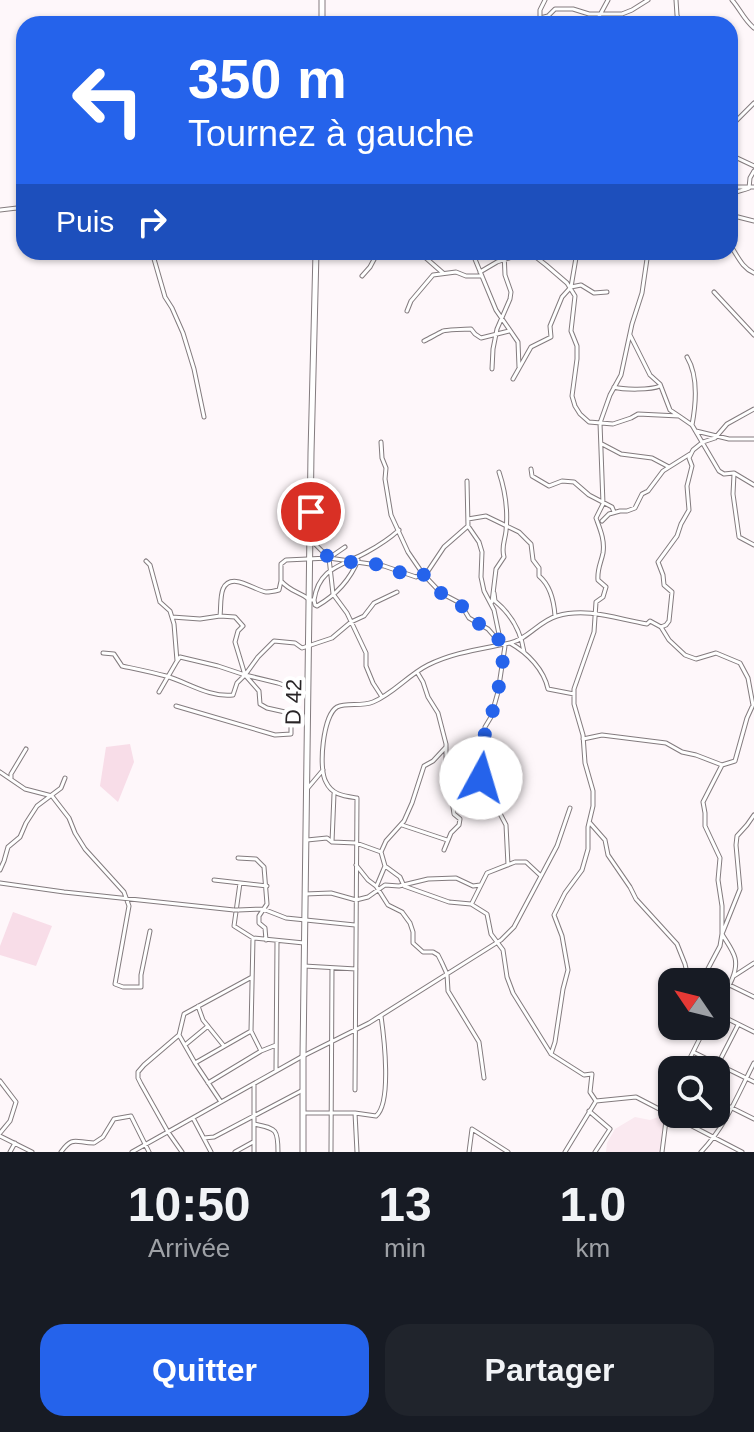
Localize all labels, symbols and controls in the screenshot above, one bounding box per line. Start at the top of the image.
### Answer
text: 350 m [188,47,347,110]
icon: left [56,48,160,152]
text: Tournez à gauche [188,113,474,154]
icon: right [130,200,174,244]
text: Puis [56,205,114,238]
pin [277,478,345,546]
icon: arrive [289,490,333,534]
street label: D 42 [281,679,306,725]
position arrow [439,736,523,820]
north arrow [658,968,730,1040]
map controls [658,968,730,1128]
button: search [658,1056,730,1128]
text: 10:50 [128,1178,251,1231]
text: 13 [378,1178,432,1231]
text: 1.0 [559,1178,626,1231]
text: Arrivée [148,1233,230,1263]
text: min [384,1233,426,1263]
text: km [575,1233,610,1263]
button: Quitter [40,1324,369,1416]
button: Partager [385,1324,714,1416]

